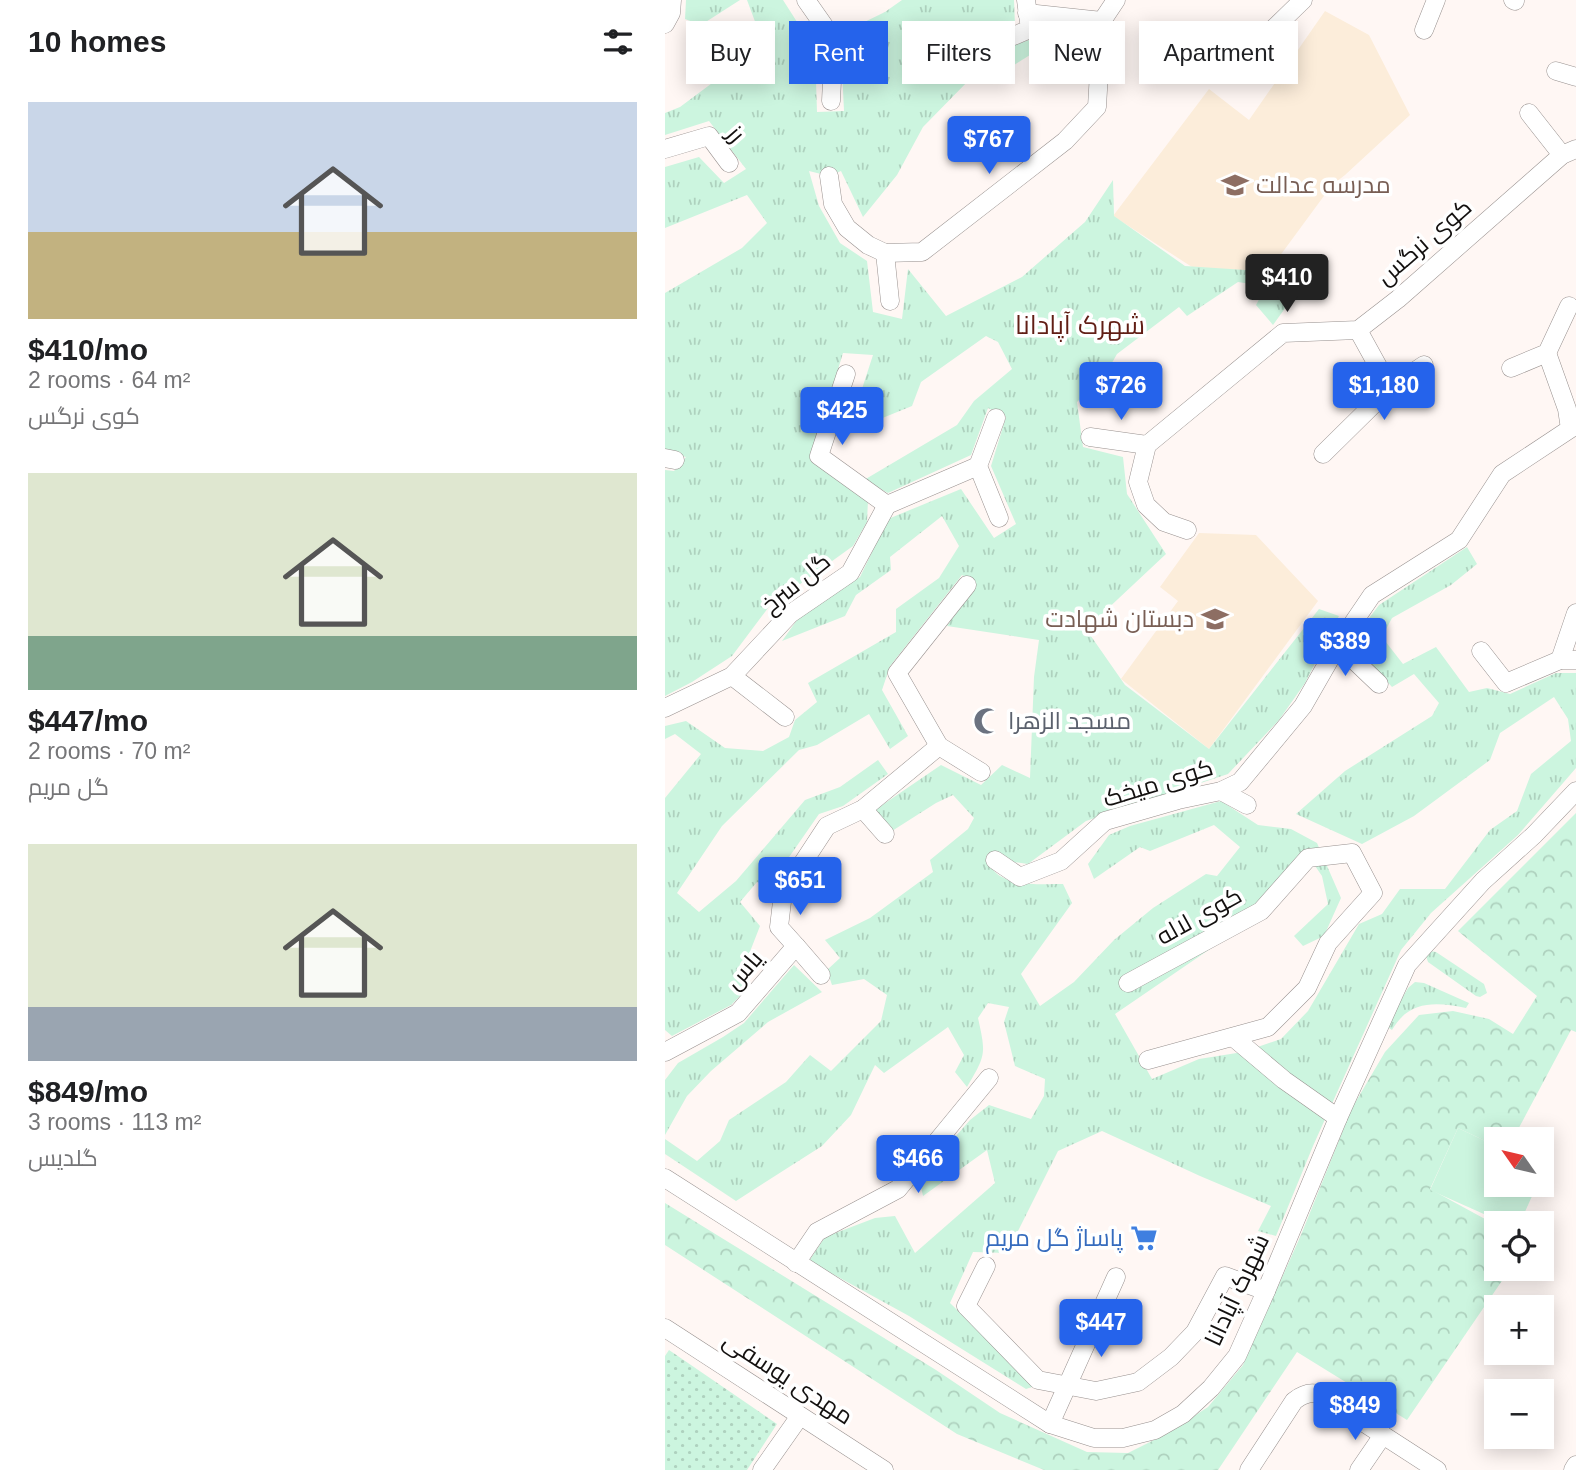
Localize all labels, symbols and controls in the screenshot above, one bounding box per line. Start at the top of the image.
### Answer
chip: Buy [686,21,775,84]
chip: Rent [789,21,888,84]
chip: Filters [902,21,1015,84]
chip: New [1029,21,1125,84]
chip: Apartment [1139,21,1298,84]
icon: filters [599,23,637,61]
text: 10 homes [28,25,166,58]
pin: $767 [948,116,1030,176]
street label: رز [721,119,751,147]
text: $767 [963,126,1015,152]
icon: home [270,148,396,274]
school or university icon: مدرسه عدالت [1220,170,1250,200]
place label: مدرسه عدالت [1256,171,1391,198]
street label: کوی نرگس [1371,193,1477,291]
pin: $410 [1246,254,1328,314]
text: $410 [1261,264,1313,290]
district label: شهرک آپادانا [1015,310,1145,342]
text: $410/mo [28,333,148,366]
pin: $726 [1080,362,1162,422]
pin: $1,180 [1327,362,1441,422]
text: 2 rooms · 64 m² [28,367,190,393]
text: $726 [1095,372,1147,398]
text: $1,180 [1349,372,1419,398]
pin: $425 [801,388,883,447]
text: $425 [816,397,868,423]
text: کوی نرگس [28,403,140,429]
icon: home [270,519,396,645]
street label: گل سرخ [756,547,837,621]
school or university icon: دبستان شهادت [1200,604,1230,634]
place label: دبستان شهادت [1045,605,1194,633]
pin: $389 [1304,618,1386,678]
text: $389 [1319,628,1371,654]
text: $447/mo [28,704,148,737]
mosque icon: مسجد الزهرا [972,706,1002,736]
place label: مسجد الزهرا [1008,707,1131,734]
text: 2 rooms · 70 m² [28,738,190,764]
street label: کوی میخک [1100,753,1216,813]
text: گل مریم [28,774,109,800]
pin: $651 [759,858,841,917]
text: $651 [774,867,826,893]
street label: کوی لاله [1152,881,1246,951]
icon: home [270,890,396,1016]
street label: یاس [719,944,769,995]
text: $849/mo [28,1075,148,1108]
text: 3 rooms · 113 m² [28,1109,201,1135]
north arrow [1484,1127,1554,1197]
map controls [1484,1127,1554,1449]
pin: $466 [877,1136,959,1195]
text: گلدیس [28,1145,98,1171]
text: $466 [892,1145,944,1171]
button: locate [1484,1211,1554,1281]
supermarket icon: پاساژ گل مریم [1129,1223,1159,1253]
place label: پاساژ گل مریم [985,1224,1124,1254]
street label: شهرک آپادانا [1199,1230,1277,1351]
button: + [1484,1295,1554,1365]
pin: $447 [1060,1300,1142,1359]
text: $447 [1075,1309,1127,1335]
street label: مهدی یوسفی [718,1326,858,1430]
button: − [1484,1379,1554,1449]
pin: $849 [1314,1382,1396,1442]
text: $849 [1329,1392,1381,1418]

